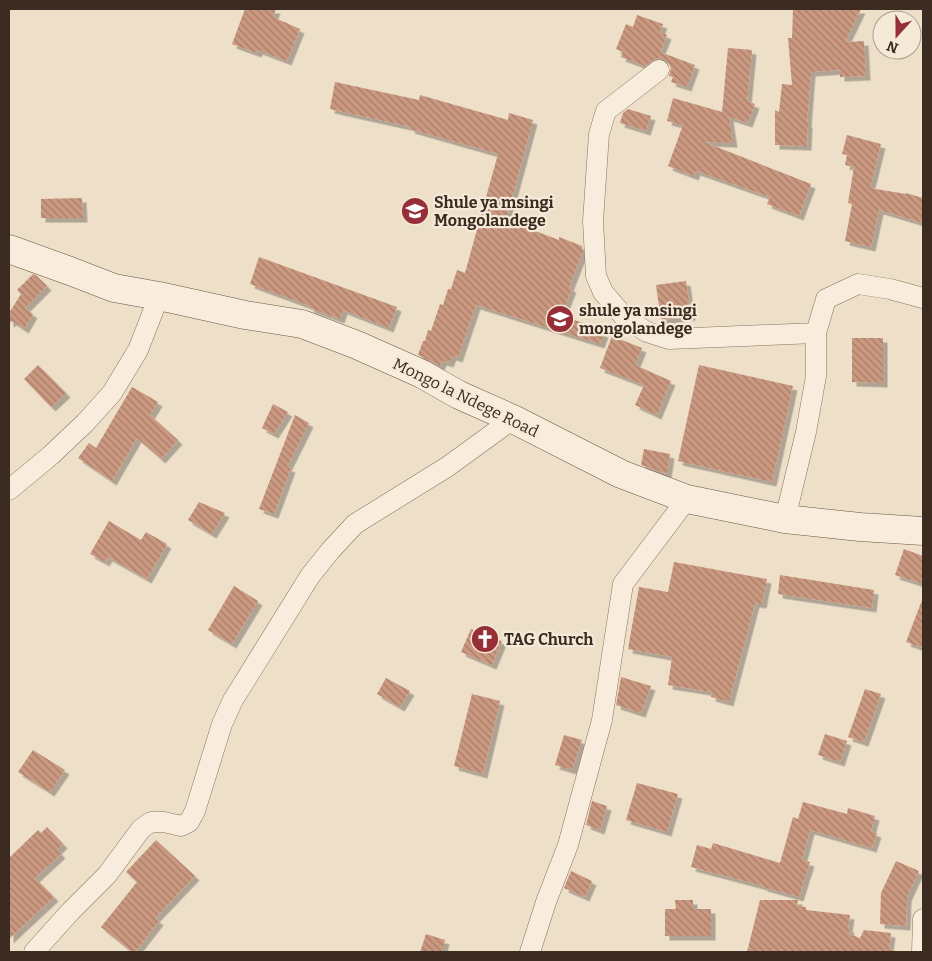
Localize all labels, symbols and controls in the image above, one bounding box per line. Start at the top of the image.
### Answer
north arrow [872,10,922,60]
text: N [884,37,901,57]
place label: Shule ya msingi Mongolandege [434,193,554,230]
school or university icon: Shule ya msingi Mongolandege [400,196,430,226]
place label: shule ya msingi mongolandege [579,301,697,338]
school or university icon: shule ya msingi mongolandege [545,304,575,334]
street label: Mongo la Ndege Road [390,354,542,441]
church icon: TAG Church [470,624,500,654]
place label: TAG Church [504,630,593,649]

